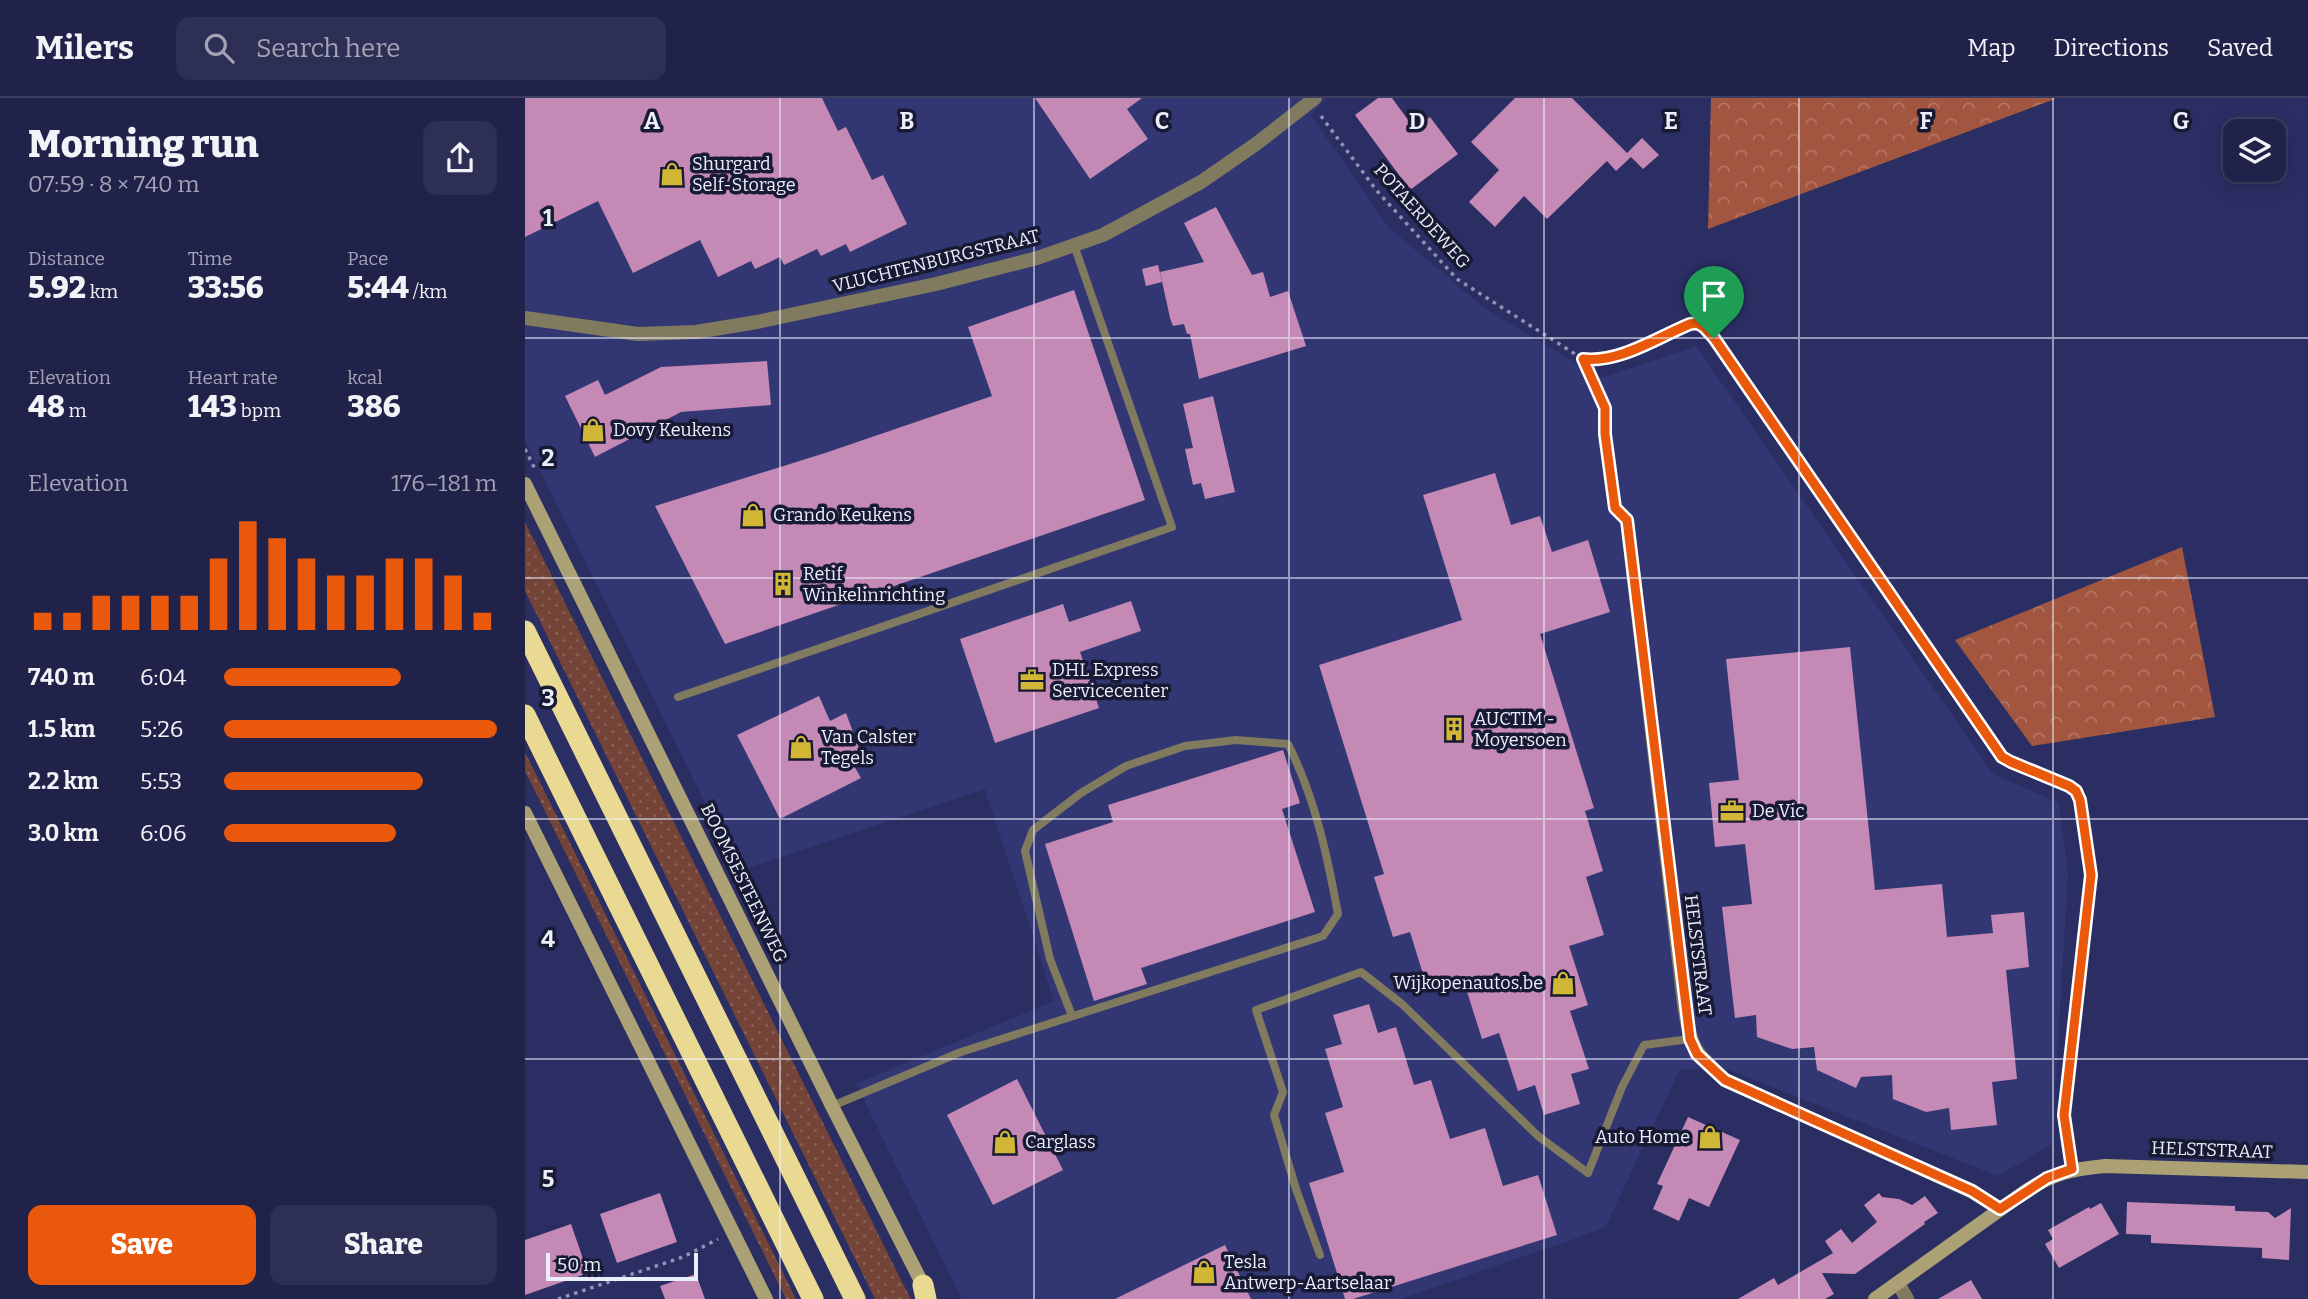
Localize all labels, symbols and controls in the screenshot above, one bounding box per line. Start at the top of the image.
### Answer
search box [176,17,666,80]
text: Milers [35,28,134,68]
icon: search [200,29,238,67]
text: Search here [256,33,400,64]
text: Map [1967,34,2016,62]
text: Directions [2054,34,2169,62]
text: Saved [2207,34,2273,62]
text: A [644,107,661,135]
text: B [900,107,914,135]
text: C [1155,107,1169,135]
text: D [1409,107,1425,135]
text: E [1664,107,1678,135]
text: F [1920,107,1933,135]
text: G [2173,107,2190,135]
map controls [2223,119,2286,182]
button: layers [2223,119,2286,182]
text: Morning run [28,121,259,167]
button: share [423,121,497,195]
place label: Shurgard Self-Storage [692,153,796,196]
street label: POTAERDEWEG [1369,159,1475,273]
shop icon: Shurgard Self-Storage [658,160,686,188]
text: 07:59 · 8 × 740 m [28,170,199,198]
text: 1 [543,204,553,232]
street label: VLUCHTENBURGSTRAAT [830,225,1042,297]
text: Distance [28,247,105,270]
text: Time [188,247,233,270]
text: Pace [347,247,388,270]
pin [1684,266,1744,338]
text: 5.92 [28,270,86,306]
text: 33:56 [188,270,264,306]
text: 5:44 [347,270,409,306]
icon: arrive [1695,277,1733,315]
text: km [86,280,118,303]
text: /km [409,280,447,303]
text: Elevation [28,366,111,389]
text: Heart rate [188,366,278,389]
text: kcal [347,366,383,389]
text: 48 [28,389,65,425]
text: 143 [188,389,237,425]
text: 386 [347,389,401,425]
text: m [65,399,87,422]
text: bpm [237,399,281,422]
shop icon: Dovy Keukens [579,416,607,444]
place label: Dovy Keukens [613,419,731,441]
text: 2 [542,444,555,472]
text: Elevation [28,469,128,497]
text: 176–181 m [391,469,497,497]
shop icon: Grando Keukens [739,501,767,529]
place label: Grando Keukens [773,504,912,526]
place label: Retif Winkelinrichting [803,563,945,606]
building icon: Retif Winkelinrichting [769,570,797,598]
place label: DHL Express Servicecenter [1052,659,1168,702]
text: 740 m [28,663,95,691]
text: 6:04 [140,663,187,691]
office icon: DHL Express Servicecenter [1018,666,1046,694]
text: 3 [541,684,555,712]
place label: AUCTIM - Moyersoen [1474,708,1567,751]
text: 1.5 km [28,715,95,743]
text: 5:26 [140,715,183,743]
building icon: AUCTIM - Moyersoen [1440,715,1468,743]
place label: Van Calster Tegels [821,726,916,769]
shop icon: Van Calster Tegels [787,733,815,761]
text: 2.2 km [28,767,99,795]
text: 5:53 [140,767,182,795]
office icon: De Vic [1718,797,1746,825]
street label: BOOMSESTEENWEG [696,800,792,966]
place label: De Vic [1752,800,1805,822]
text: 3.0 km [28,819,99,847]
text: 6:06 [140,819,187,847]
street label: HELSTSTRAAT [1680,893,1716,1017]
text: 4 [541,925,555,953]
shop icon: Wijkopenautos.be [1549,969,1577,997]
place label: Wijkopenautos.be [1393,972,1543,994]
shop icon: Auto Home [1696,1123,1724,1151]
place label: Auto Home [1595,1126,1690,1148]
shop icon: Carglass [991,1128,1019,1156]
place label: Carglass [1025,1131,1096,1153]
street label: HELSTSTRAAT [2151,1137,2274,1163]
text: 5 [542,1165,554,1193]
button: Save [28,1205,256,1285]
button: Share [270,1205,497,1285]
scale bar [546,1250,698,1282]
place label: Tesla Antwerp-Aartselaar [1224,1251,1392,1294]
text: 50 m [557,1253,601,1276]
shop icon: Tesla Antwerp-Aartselaar [1190,1258,1218,1286]

